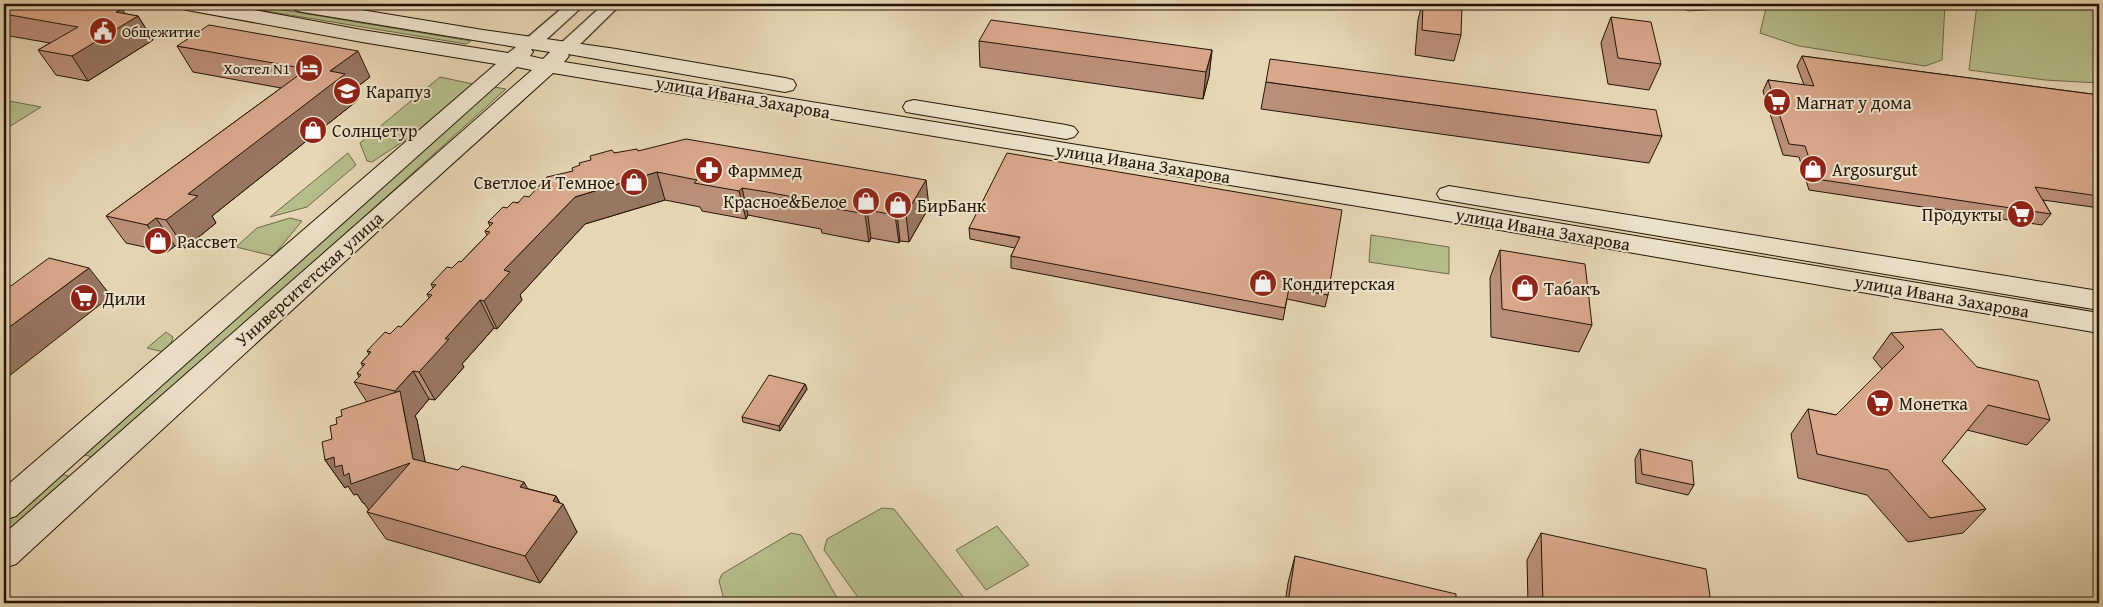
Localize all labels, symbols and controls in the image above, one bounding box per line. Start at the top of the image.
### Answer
public building icon: Общежитие [88,16,118,46]
place label: Общежитие [122,21,201,42]
hotel icon: Хостел N1 [294,53,324,83]
place label: Хостел N1 [224,58,290,79]
street label: улица Ивана Захарова [653,68,833,126]
school or university icon: Карапуз [332,76,362,106]
place label: Карапуз [366,78,431,105]
supermarket icon: Магнат у дома [1762,87,1792,117]
place label: Магнат у дома [1796,89,1912,116]
shop icon: Солнцетур [298,115,328,145]
place label: Солнцетур [332,117,418,144]
street label: улица Ивана Захарова [1053,136,1233,190]
shop icon: Argosurgut [1798,154,1828,184]
pharmacy icon: Фарммед [694,155,724,185]
place label: Argosurgut [1832,156,1918,183]
place label: Фарммед [728,157,802,184]
shop icon: Светлое и Темное [619,167,649,197]
place label: Светлое и Темное [474,169,615,196]
shop icon: Красное&Белое [851,186,881,216]
place label: Красное&Белое [723,188,847,215]
shop icon: БирБанк [883,190,913,220]
place label: БирБанк [917,192,987,219]
supermarket icon: Продукты [2006,199,2036,229]
street label: улица Ивана Захарова [1453,200,1633,258]
place label: Продукты [1922,201,2002,228]
street label: Университетская улица [229,205,389,353]
shop icon: Рассвет [143,226,173,256]
place label: Рассвет [177,228,237,255]
street label: улица Ивана Захарова [1852,267,2032,325]
shop icon: Кондитерская [1248,268,1278,298]
place label: Кондитерская [1282,270,1395,297]
shop icon: Табакъ [1510,273,1540,303]
place label: Табакъ [1544,275,1600,302]
supermarket icon: Дили [69,283,99,313]
place label: Дили [102,285,146,312]
supermarket icon: Монетка [1865,388,1895,418]
place label: Монетка [1899,390,1968,417]

